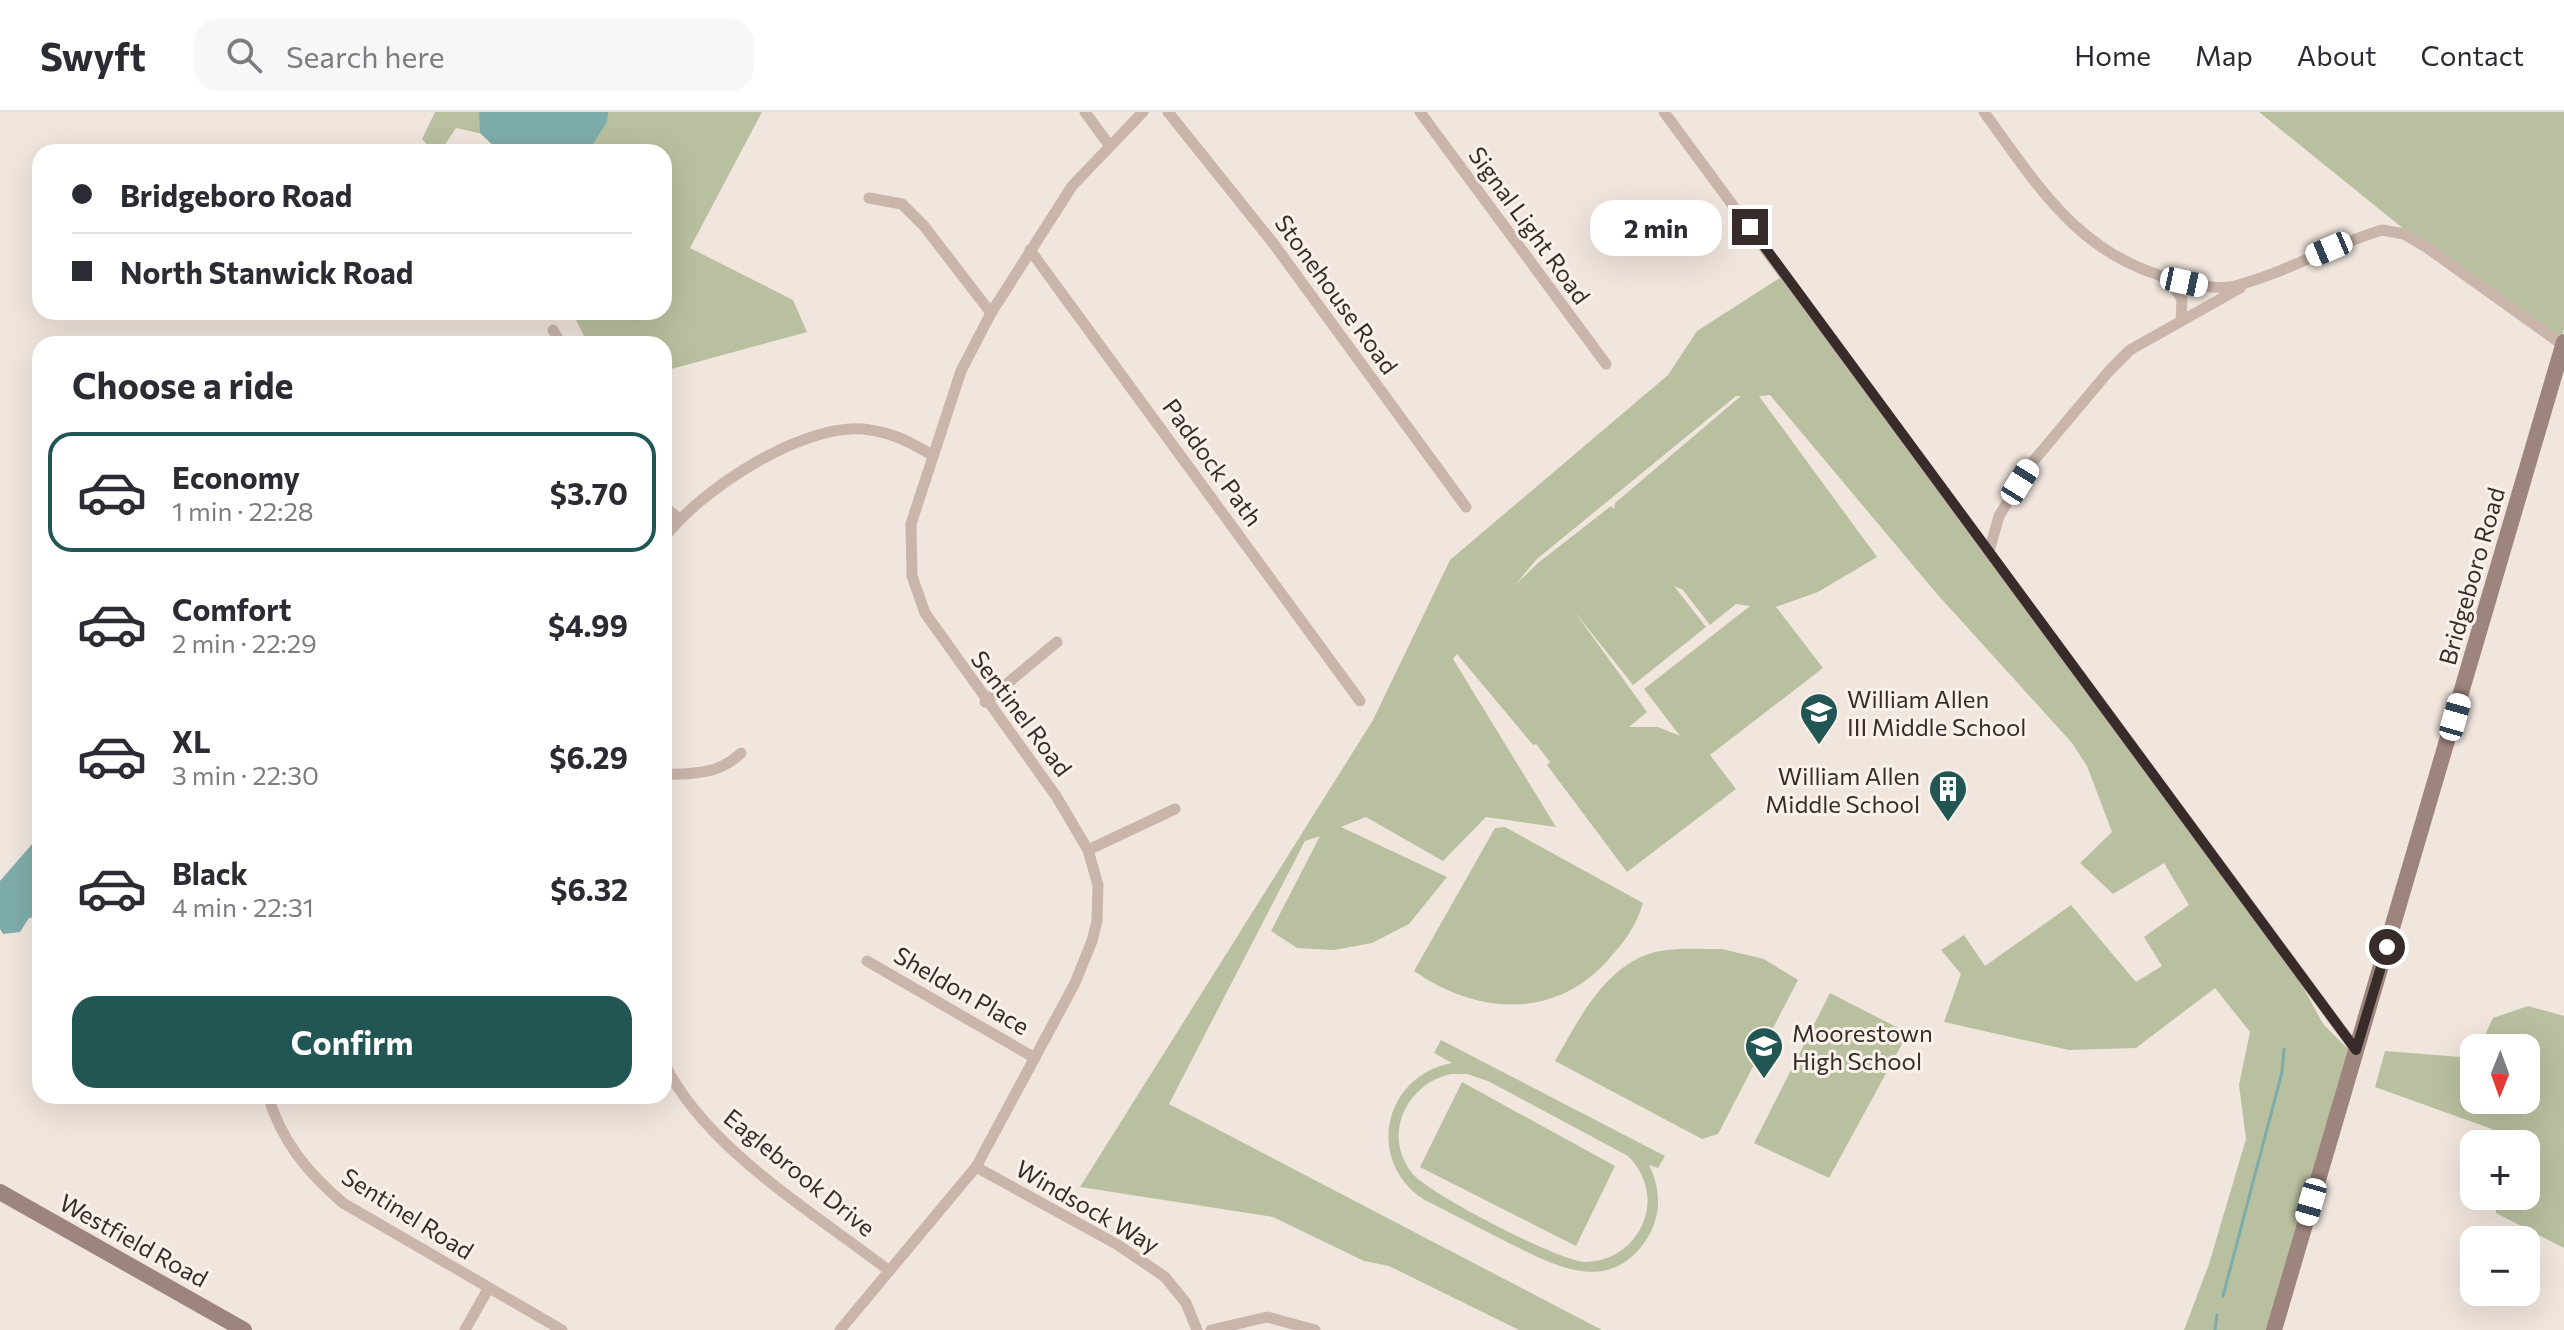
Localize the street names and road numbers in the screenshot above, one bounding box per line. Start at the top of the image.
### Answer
street label: Signal Light Road [1463,141,1597,309]
street label: Stonehouse Road [1269,209,1405,379]
street label: Paddock Path [1157,393,1269,531]
street label: Bridgeboro Road [2432,484,2510,668]
street label: Sentinel Road [965,645,1079,781]
street label: Sheldon Place [889,940,1035,1040]
street label: Eaglebrook Drive [719,1102,881,1242]
street label: Windsock Way [1011,1153,1165,1259]
street label: Sentinel Road [337,1161,479,1265]
street label: Westfield Road [55,1187,213,1293]

